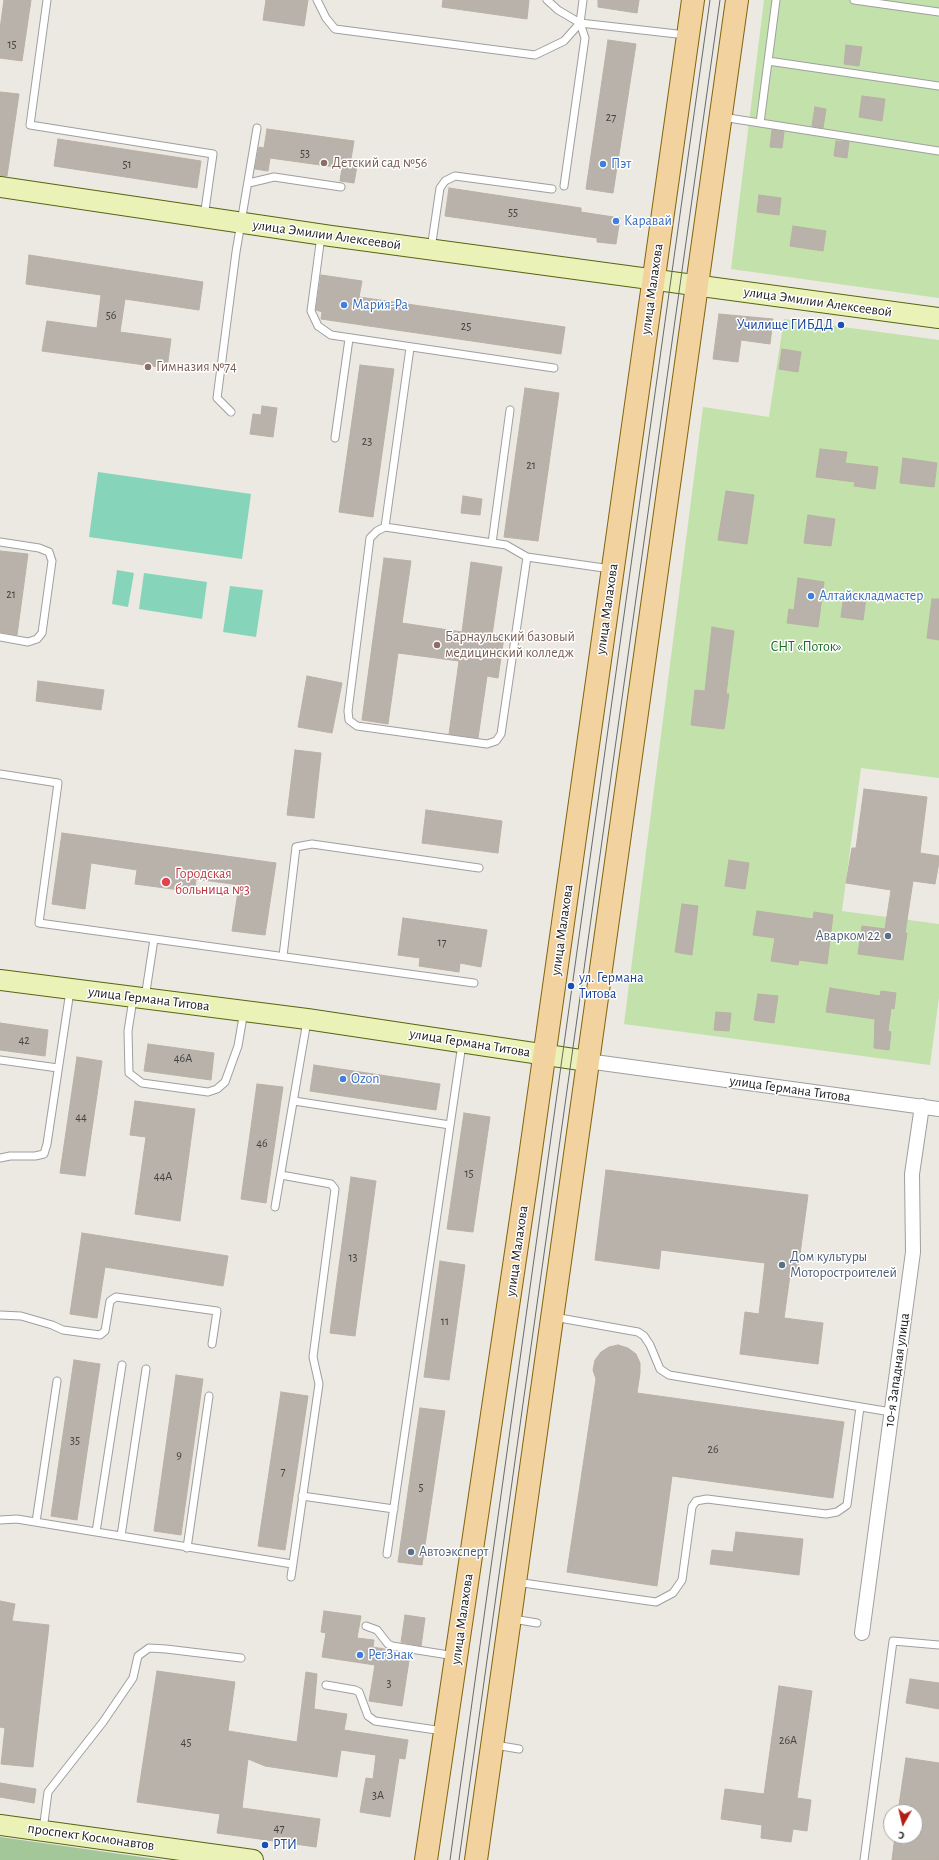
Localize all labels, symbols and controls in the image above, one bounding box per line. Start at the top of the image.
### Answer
house number: 15 [7,37,17,51]
house number: 27 [606,110,616,124]
house number: 53 [300,146,310,160]
place label: Детский сад №56 [332,155,427,171]
place label: Пэт [611,156,631,172]
house number: 51 [122,157,132,171]
marker: Детский сад №56 [319,158,329,168]
marker: Пэт [598,159,608,169]
house number: 55 [508,205,518,219]
place label: Каравай [624,213,672,229]
street label: улица Эмилии Алексеевой [252,216,402,254]
marker: Каравай [611,216,621,226]
street label: улица Малахова [637,242,667,336]
street label: улица Эмилии Алексеевой [743,283,893,321]
place label: Мария-Ра [352,297,408,313]
marker: Мария-Ра [339,300,349,310]
house number: 56 [106,308,116,322]
place label: Училище ГИБДД [737,317,833,333]
house number: 25 [461,319,471,333]
marker: Училище ГИБДД [836,320,846,330]
place label: Гимназия №74 [156,359,237,375]
marker: Гимназия №74 [143,362,153,372]
house number: 23 [362,434,372,448]
house number: 21 [526,458,536,472]
street label: улица Малахова [592,562,622,656]
house number: 21 [6,587,16,601]
place label: Алтайскладмастер [819,588,923,604]
marker: Алтайскладмастер [806,591,816,601]
place label: Барнаульский базовый медицинский колледж [445,629,575,662]
park label: СНТ «Поток» [770,639,842,655]
marker: Барнаульский базовый медицинский колледж [432,640,442,650]
place label: Городская больница №3 [175,866,250,898]
marker: Городская больница №3 [160,876,172,888]
street label: улица Малахова [547,883,577,977]
place label: Аварком 22 [816,928,880,944]
marker: Аварком 22 [883,931,893,941]
house number: 17 [437,935,447,949]
place label: ул. Германа Титова [579,970,644,1002]
marker: ул. Германа Титова [566,981,576,991]
street label: улица Германа Титова [87,983,211,1015]
street label: улица Германа Титова [408,1025,532,1061]
house number: 42 [18,1033,30,1047]
house number: 46А [174,1051,192,1065]
place label: Ozon [351,1071,379,1087]
street label: улица Германа Титова [728,1072,852,1106]
marker: Ozon [338,1074,348,1084]
house number: 44 [75,1110,87,1124]
house number: 46 [256,1136,268,1150]
house number: 15 [464,1166,474,1180]
house number: 44А [154,1169,172,1183]
street label: улица Малахова [502,1204,532,1298]
place label: Дом культуры Моторостроителей [790,1249,897,1282]
house number: 13 [348,1250,358,1264]
marker: Дом культуры Моторостроителей [777,1260,787,1270]
street label: 10-я Западная улица [881,1312,913,1428]
house number: 11 [441,1314,449,1328]
house number: 35 [70,1433,80,1447]
house number: 26 [707,1442,719,1456]
house number: 9 [176,1448,182,1462]
house number: 7 [280,1464,286,1478]
house number: 5 [418,1480,424,1494]
place label: Автоэксперт [419,1544,489,1560]
marker: Автоэксперт [406,1547,416,1557]
street label: улица Малахова [447,1572,477,1666]
place label: РегЗнак [368,1647,413,1663]
marker: РегЗнак [355,1650,365,1660]
house number: 3 [387,1676,391,1690]
house number: 26А [779,1733,797,1747]
house number: 45 [181,1735,191,1749]
house number: 3А [372,1788,384,1802]
north arrow [883,1804,923,1844]
street label: проспект Космонавтов [27,1820,155,1854]
house number: 47 [274,1821,284,1835]
text: С [898,1830,905,1841]
place label: РТИ [273,1837,297,1853]
marker: РТИ [260,1840,270,1850]

